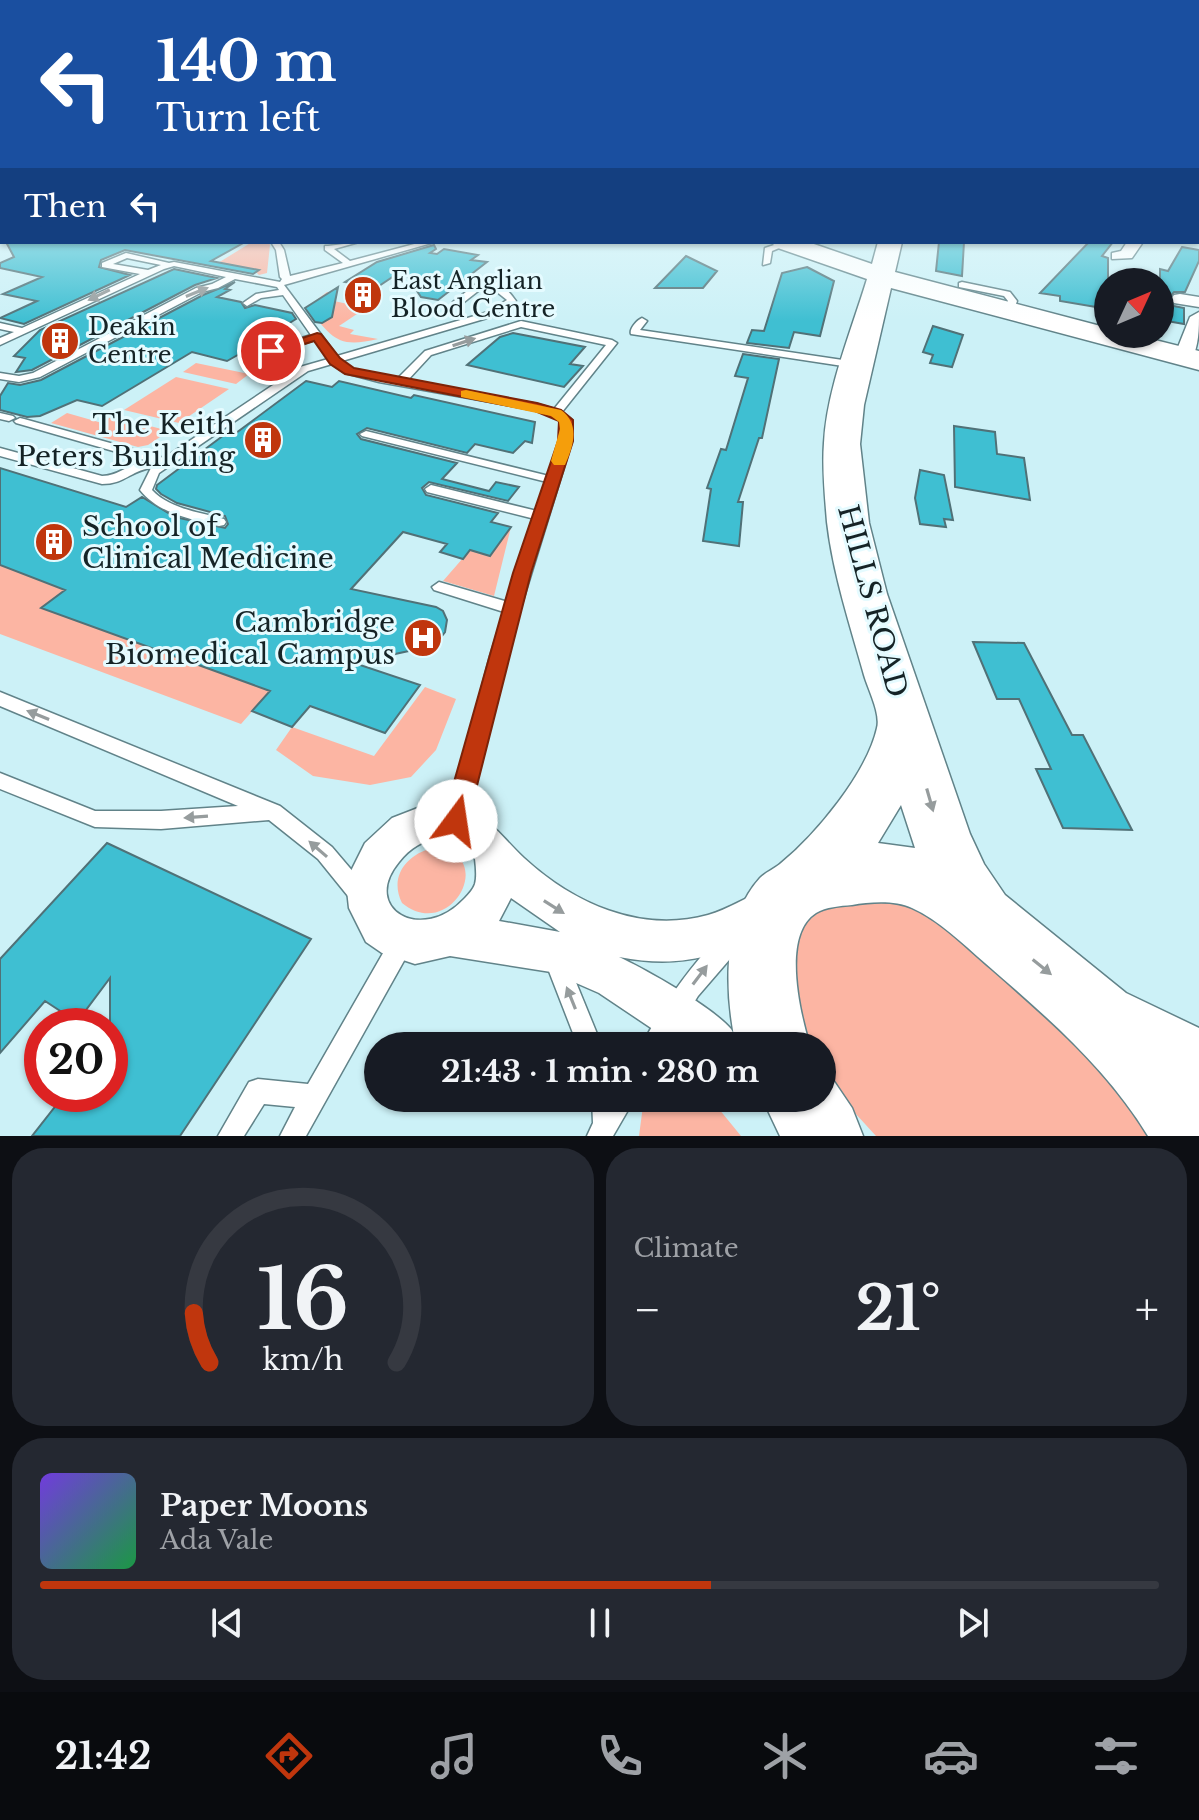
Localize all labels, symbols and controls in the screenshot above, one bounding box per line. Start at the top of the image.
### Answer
text: 140 m [156,27,337,96]
icon: left [24,32,128,136]
text: Turn left [156,96,320,141]
icon: left [123,184,167,228]
text: Then [24,188,107,225]
place label: East Anglian Blood Centre [391,266,555,323]
north arrow [1094,268,1174,348]
map controls [1094,268,1174,348]
building icon: East Anglian Blood Centre [342,274,384,316]
one-way arrow [185,285,209,298]
one-way arrow [87,288,110,302]
place label: Deakin Centre [88,312,176,369]
pin [237,317,305,385]
building icon: Deakin Centre [39,320,81,362]
icon: arrive [249,329,293,373]
one-way arrow [452,335,476,348]
place label: The Keith Peters Building [17,407,236,474]
building icon: The Keith Peters Building [242,419,284,461]
street label: HILLS ROAD [830,501,915,701]
place label: School of Clinical Medicine [82,509,334,576]
building icon: School of Clinical Medicine [33,521,75,563]
place label: Cambridge Biomedical Campus [105,605,395,672]
hospital icon: Cambridge Biomedical Campus [402,617,444,659]
one-way arrow [26,708,50,721]
position arrow [414,779,498,863]
one-way arrow [924,789,937,813]
one-way arrow [183,811,208,824]
one-way arrow [309,840,328,858]
one-way arrow [543,900,565,914]
one-way arrow [1032,958,1052,975]
one-way arrow [692,965,708,985]
one-way arrow [564,986,577,1010]
speed limit sign: 20 [24,1008,128,1112]
text: 21:43 · 1 min · 280 m [441,1053,759,1090]
text: Climate [634,1232,739,1264]
text: 16 [257,1248,349,1351]
text: 21° [855,1272,941,1346]
text: − [634,1282,661,1337]
text: + [1135,1282,1159,1337]
text: km/h [262,1342,343,1378]
text: Paper Moons [160,1487,368,1524]
text: Ada Vale [160,1524,273,1556]
icon: previous [205,1601,249,1645]
icon: pause [578,1601,622,1645]
icon: next [951,1601,995,1645]
icon: directions [261,1728,317,1784]
icon: music [426,1728,482,1784]
icon: phone [592,1728,648,1784]
icon: climate [757,1728,813,1784]
icon: car [923,1728,979,1784]
icon: filters [1088,1728,1144,1784]
text: 21:42 [55,1734,151,1779]

